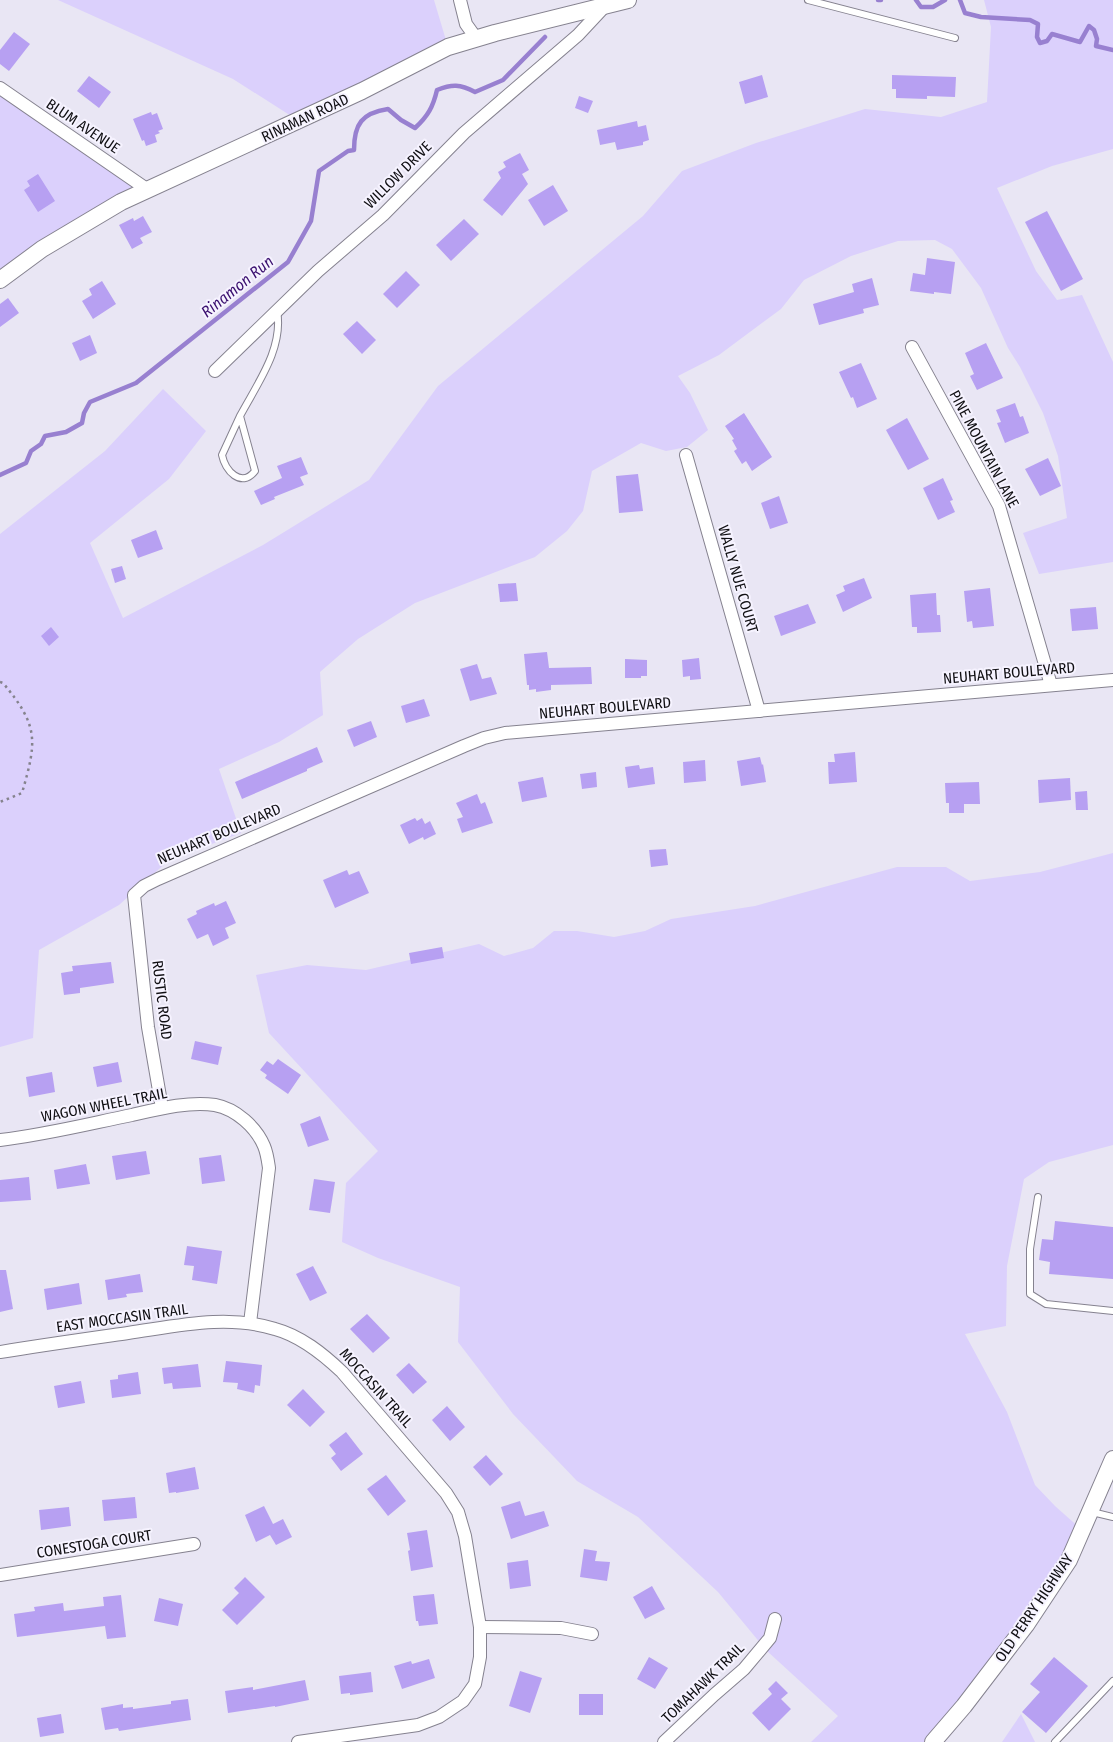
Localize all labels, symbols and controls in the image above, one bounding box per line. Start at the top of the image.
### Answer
street label: RINAMAN ROAD [259,90,351,146]
street label: BLUM AVENUE [43,95,123,157]
street label: WILLOW DRIVE [361,138,435,212]
water label: Rinamon Run [197,252,277,321]
street label: PINE MOUNTAIN LANE [945,387,1023,511]
street label: WALLY NUE COURT [714,523,762,635]
street label: NEUHART BOULEVARD [942,658,1076,688]
street label: NEUHART BOULEVARD [538,693,672,723]
street label: NEUHART BOULEVARD [154,800,284,868]
street label: RUSTIC ROAD [148,959,176,1041]
street label: WAGON WHEEL TRAIL [40,1084,169,1126]
street label: EAST MOCCASIN TRAIL [55,1300,189,1336]
street label: MOCCASIN TRAIL [336,1345,416,1432]
street label: CONESTOGA COURT [35,1526,153,1562]
street label: OLD PERRY HIGHWAY [991,1550,1077,1666]
street label: TOMAHAWK TRAIL [658,1639,748,1727]

